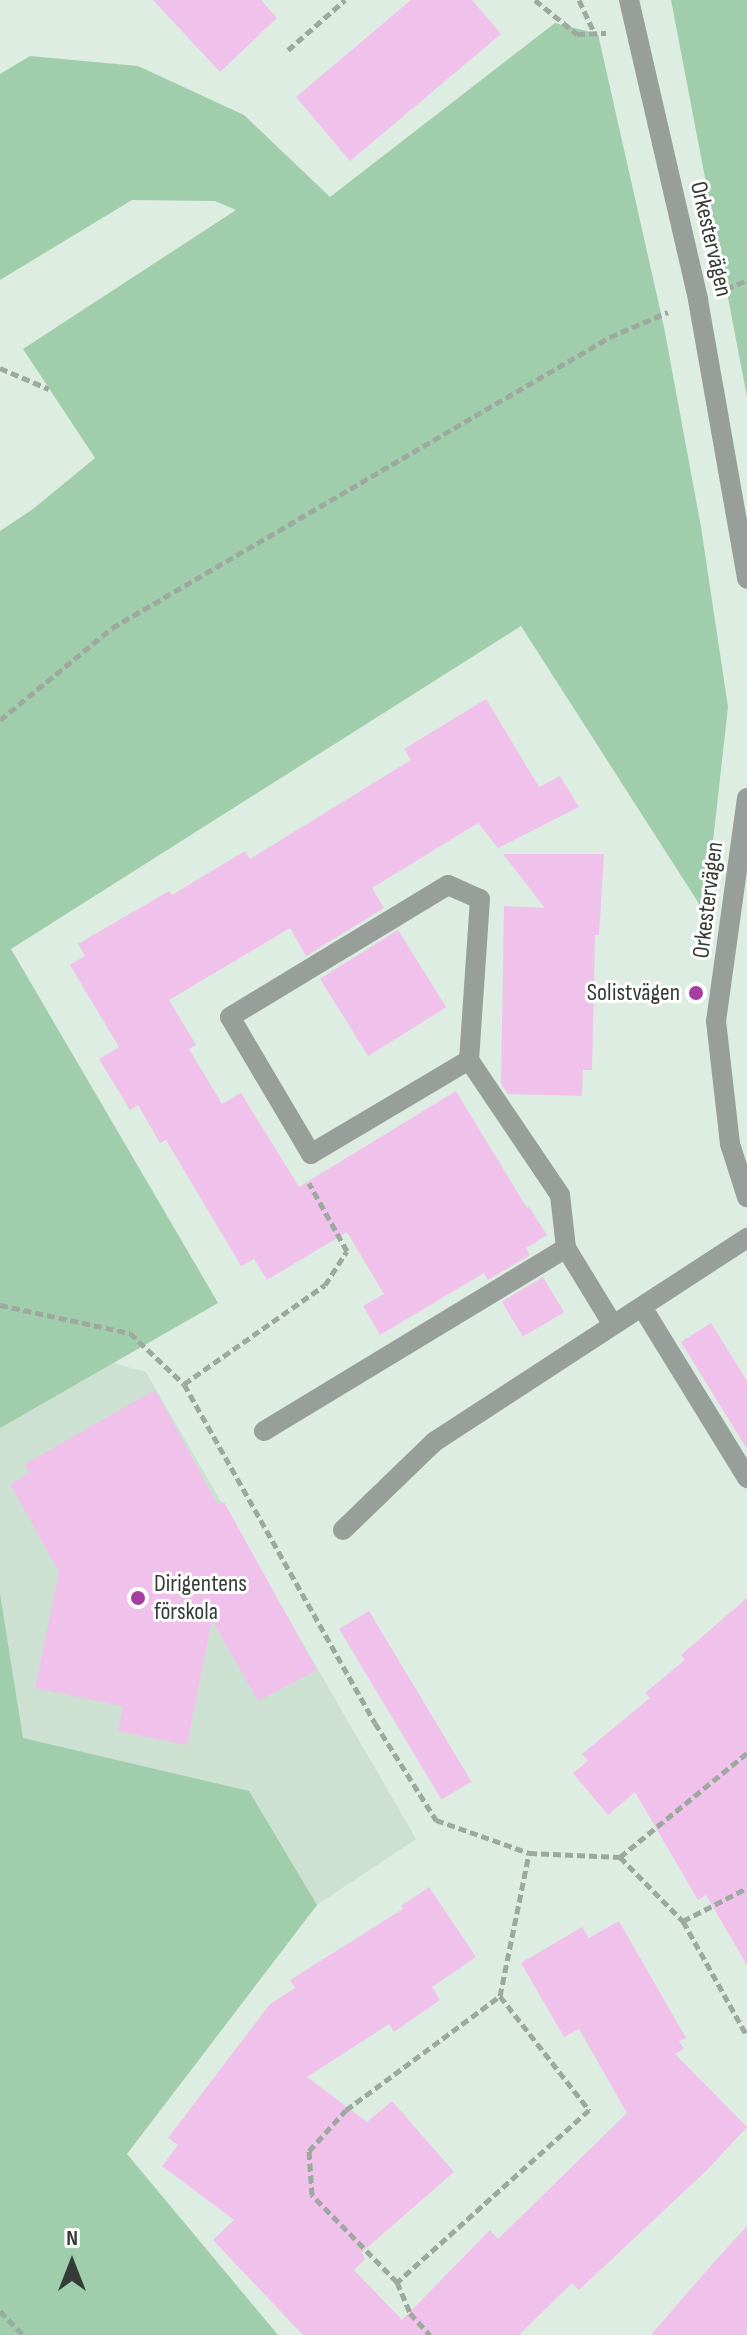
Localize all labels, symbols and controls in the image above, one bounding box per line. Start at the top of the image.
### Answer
street label: Orkestervägen [684,179,738,299]
street label: Orkestervägen [687,840,729,960]
place label: Solistvägen [587,979,680,1007]
marker: Solistvägen [687,984,705,1002]
place label: Dirigentens förskola [154,1570,247,1626]
marker: Dirigentens förskola [129,1589,147,1607]
north arrow [32,2223,112,2303]
text: N [66,2225,78,2252]

